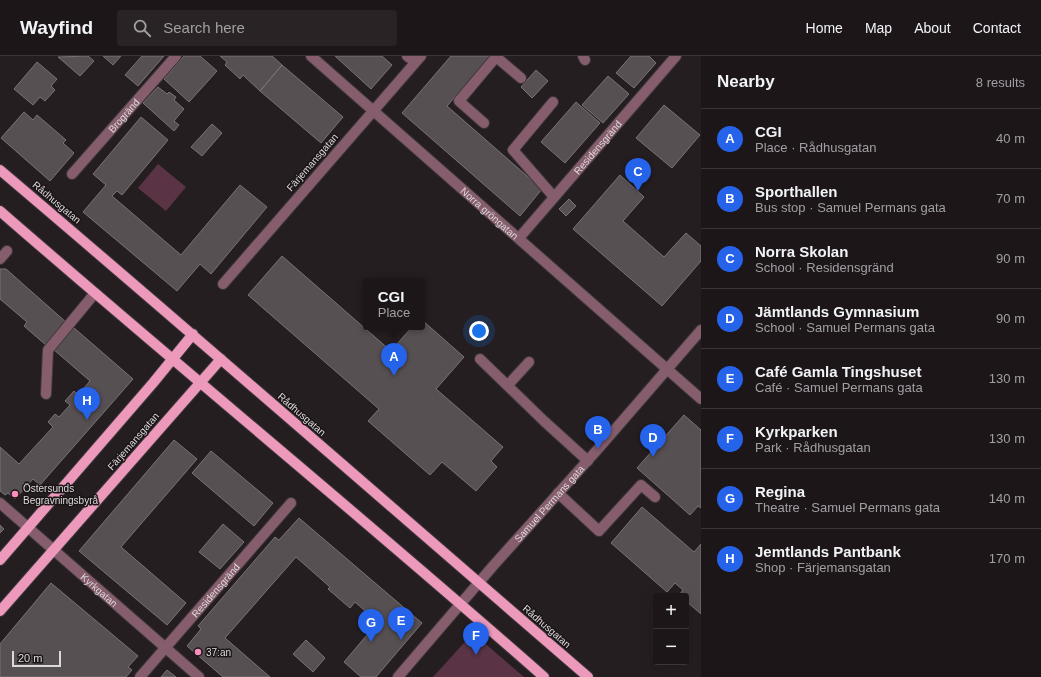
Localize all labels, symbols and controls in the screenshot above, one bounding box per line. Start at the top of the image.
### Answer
search box [117,10,397,46]
text: Wayfind [20,17,93,38]
icon: search [131,17,153,39]
text: Search here [163,19,245,36]
text: Home [806,20,843,36]
text: Map [865,20,892,36]
text: About [914,20,951,36]
text: Contact [973,20,1021,36]
text: Nearby [717,72,775,91]
text: 8 results [976,75,1025,90]
street label: Brogränd [106,97,142,135]
street label: Residensgränd [572,118,624,177]
text: CGI [755,123,782,140]
street label: Färjemansgatan [285,131,340,193]
text: A [725,131,735,146]
text: 40 m [996,131,1025,146]
text: Place · Rådhusgatan [755,140,876,155]
pin: C [625,158,651,191]
street label: Rådhusgatan [30,179,83,226]
text: Sporthallen [755,183,838,200]
street label: Norra gröngatan [458,185,520,242]
text: B [725,191,735,206]
text: 70 m [996,191,1025,206]
text: Bus stop · Samuel Permans gata [755,200,946,215]
text: Norra Skolan [755,243,848,260]
text: C [725,251,735,266]
text: 90 m [996,251,1025,266]
text: School · Residensgränd [755,260,894,275]
popup [363,278,425,330]
text: CGI [378,288,404,305]
text: Jämtlands Gymnasium [755,303,919,320]
text: Place [378,305,410,320]
text: D [725,311,735,326]
text: 90 m [996,311,1025,326]
text: School · Samuel Permans gata [755,320,935,335]
your location [469,321,489,341]
pin: A [381,343,407,376]
text: Café Gamla Tingshuset [755,363,921,380]
text: E [726,371,734,386]
text: 130 m [989,371,1025,386]
text: Café · Samuel Permans gata [755,380,923,395]
pin: H [74,387,100,420]
street label: Rådhusgatan [276,391,328,438]
street label: Färjemansgatan [106,410,161,472]
pin: B [585,416,611,449]
text: Kyrkparken [755,423,838,440]
pin: D [640,424,666,457]
text: F [726,431,734,446]
text: 130 m [989,431,1025,446]
text: Park · Rådhusgatan [755,440,871,455]
street label: Samuel Permans gata [512,463,587,544]
place label: Östersunds Begravningsbyrå [23,483,98,506]
text: Regina [755,483,805,500]
marker: Östersunds Begravningsbyrå [10,489,20,499]
text: G [725,491,735,506]
text: 140 m [989,491,1025,506]
text: Theatre · Samuel Permans gata [755,500,940,515]
text: Jemtlands Pantbank [755,543,901,560]
text: H [725,551,735,566]
text: 170 m [989,551,1025,566]
text: Shop · Färjemansgatan [755,560,891,575]
street label: Residensgränd [190,561,242,619]
street label: Kyrkgatan [78,571,120,609]
map controls [653,593,689,665]
button: + [653,593,689,629]
street label: Rådhusgatan [521,603,573,650]
pin: E [388,607,414,640]
pin: G [358,609,384,642]
pin: F [463,622,489,655]
button: − [653,629,689,665]
marker: 37:an [193,647,203,657]
place label: 37:an [206,647,231,658]
scale bar [12,649,61,668]
text: 20 m [18,652,42,664]

